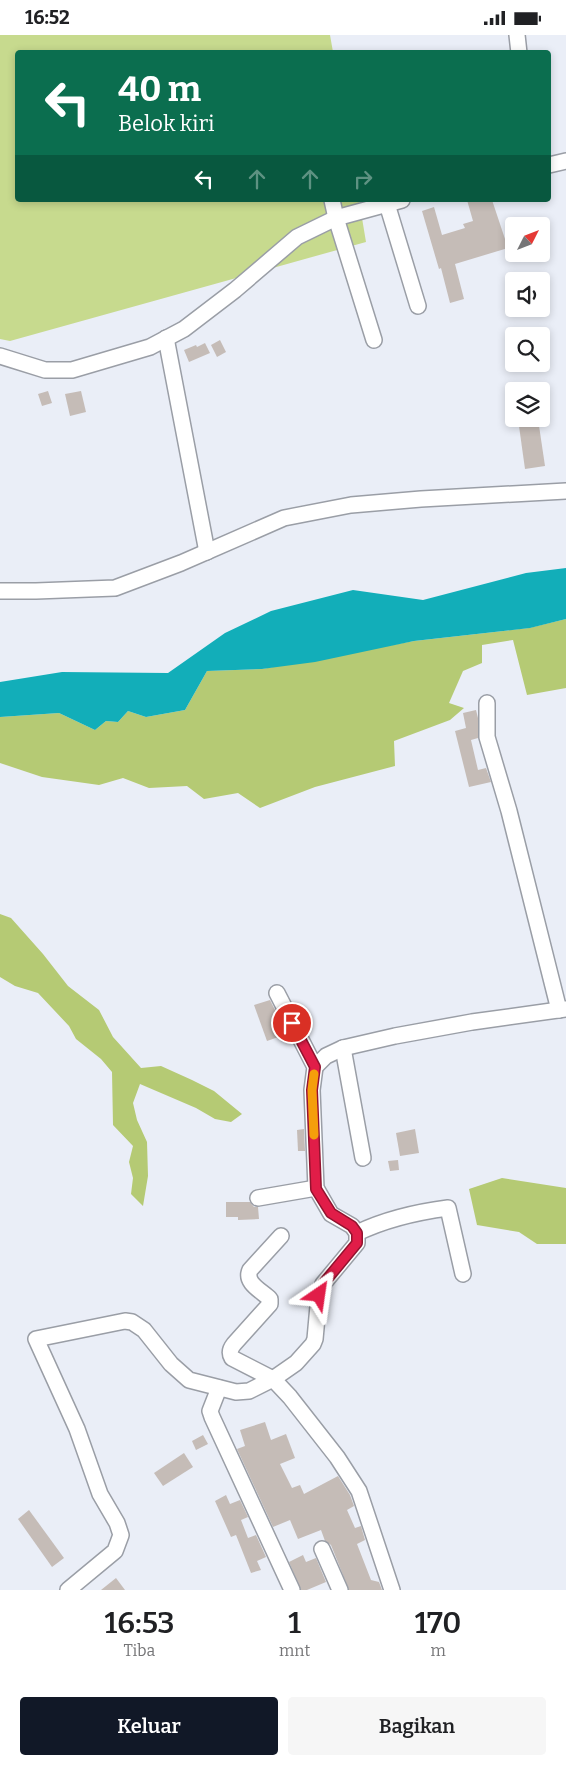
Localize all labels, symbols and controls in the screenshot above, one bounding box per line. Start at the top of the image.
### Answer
text: 16:52 [25,6,70,29]
text: 40 m [118,68,201,110]
icon: left [35,70,100,135]
text: Belok kiri [118,110,214,137]
icon: left [190,165,218,193]
icon: ahead [243,165,271,193]
icon: ahead [296,165,324,193]
icon: right [349,165,377,193]
north arrow [505,217,550,263]
map controls [505,217,550,427]
button: sound [505,272,550,317]
button: search [505,327,550,372]
button: layers [505,382,550,427]
pin [271,1002,313,1044]
icon: arrive [278,1009,306,1037]
position arrow [292,1268,344,1320]
text: 16:53 [105,1605,174,1641]
text: 1 [288,1605,301,1641]
text: 170 [415,1605,461,1641]
text: Tiba [124,1641,155,1660]
text: mnt [279,1641,310,1660]
text: m [430,1641,446,1660]
button: Keluar [20,1697,278,1755]
button: Bagikan [288,1697,546,1755]

